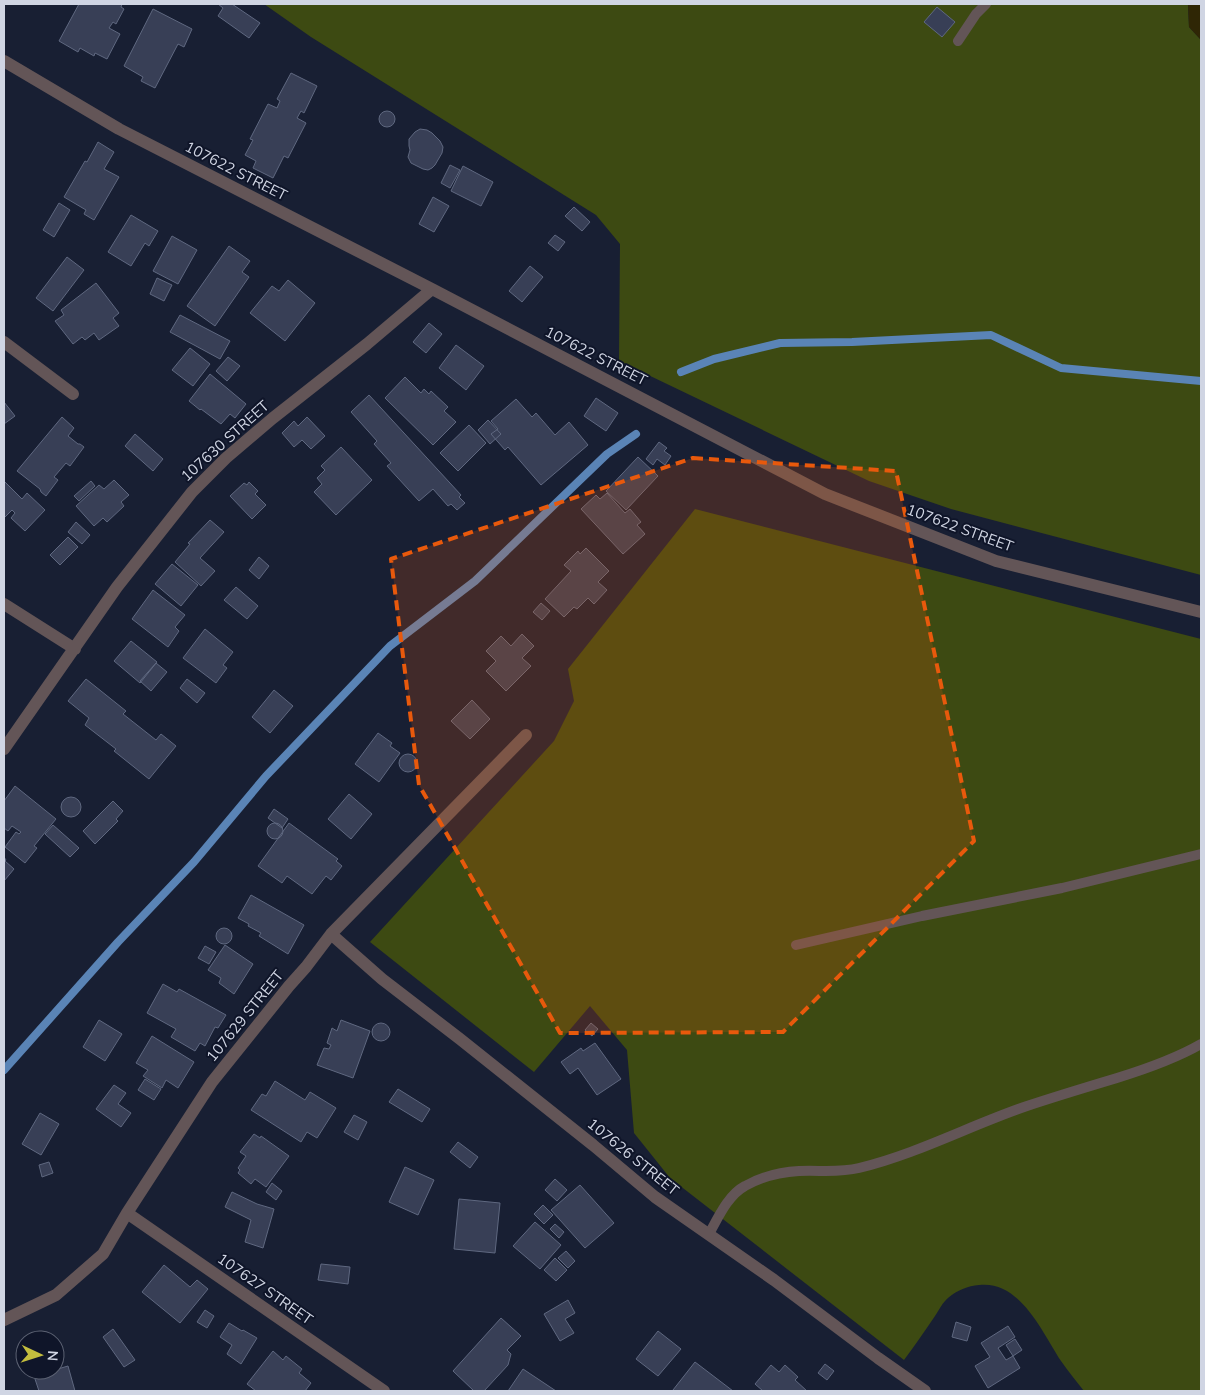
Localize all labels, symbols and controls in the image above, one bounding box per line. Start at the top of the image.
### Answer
street label: 107622 STREET [181,137,291,205]
street label: 107622 STREET [541,322,651,390]
street label: 107630 STREET [177,396,273,486]
street label: 107622 STREET [904,499,1016,557]
street label: 107629 STREET [202,966,288,1066]
street label: 107626 STREET [583,1114,683,1200]
street label: 107627 STREET [213,1249,317,1329]
north arrow [15,1330,65,1380]
text: N [43,1350,62,1362]

